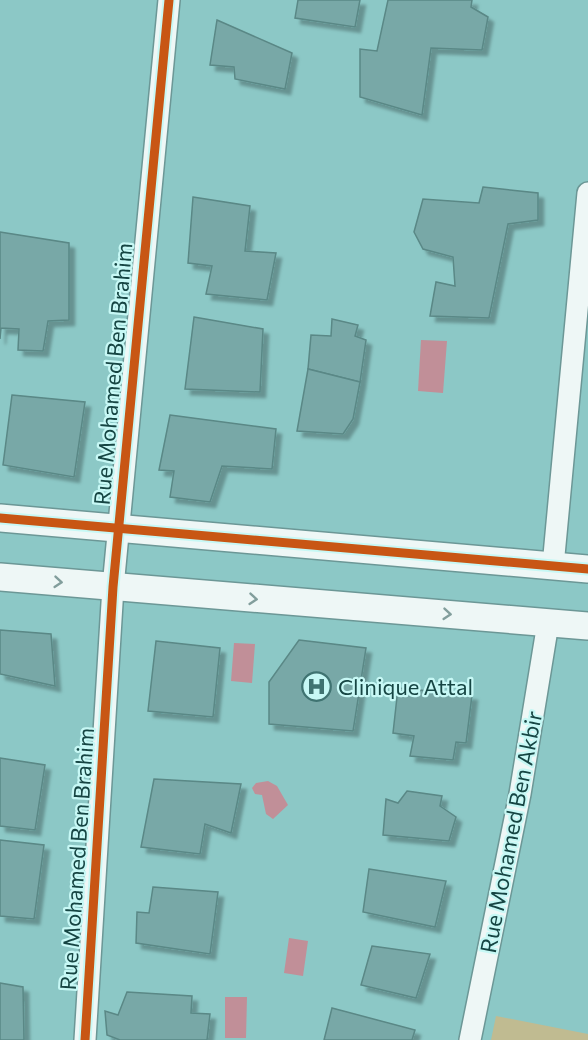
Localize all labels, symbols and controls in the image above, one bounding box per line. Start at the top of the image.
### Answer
street label: Rue Mohamed Ben Brahim [88,242,137,506]
one-way arrow [54,575,63,588]
one-way arrow [248,592,257,605]
one-way arrow [442,608,451,621]
hospital icon: Clinique Attal [301,671,333,703]
place label: Clinique Attal [338,673,473,700]
street label: Rue Mohamed Ben Akbir [474,708,547,955]
street label: Rue Mohamed Ben Brahim [54,727,99,991]

